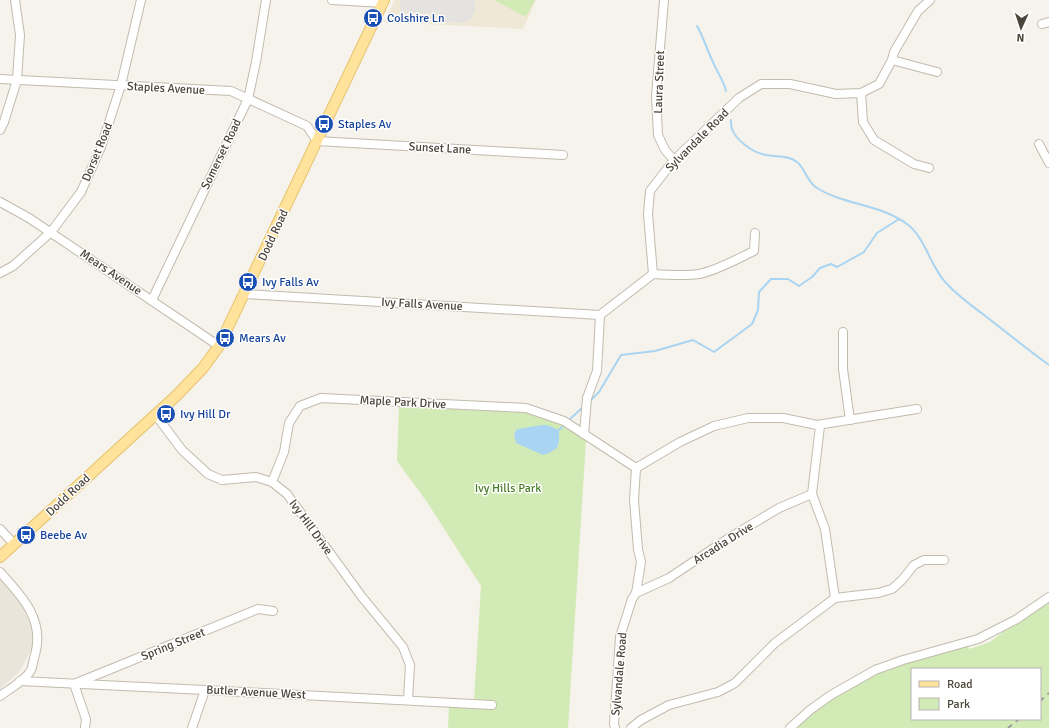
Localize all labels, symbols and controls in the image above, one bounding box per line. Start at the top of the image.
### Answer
bus stop icon: Colshire Ln [362,7,384,29]
north arrow [1001,8,1041,48]
place label: Colshire Ln [387,11,444,26]
text: N [1016,31,1025,44]
street label: Laura Street [651,50,668,114]
street label: Staples Avenue [127,79,205,98]
street label: Sylvandale Road [662,105,732,175]
bus stop icon: Staples Av [313,113,335,135]
street label: Somerset Road [198,116,245,192]
place label: Staples Av [338,117,392,132]
street label: Dorset Road [79,121,116,184]
street label: Sunset Lane [408,139,472,158]
street label: Dodd Road [255,207,292,263]
street label: Mears Avenue [77,246,145,299]
bus stop icon: Ivy Falls Av [237,271,259,293]
place label: Ivy Falls Av [262,275,319,290]
street label: Ivy Falls Avenue [381,295,463,314]
bus stop icon: Mears Av [214,327,236,349]
place label: Mears Av [239,331,286,346]
street label: Maple Park Drive [359,393,447,412]
bus stop icon: Ivy Hill Dr [155,403,177,425]
place label: Ivy Hill Dr [180,407,231,422]
street label: Dodd Road [43,471,94,520]
park label: Ivy Hills Park [475,481,541,496]
street label: Ivy Hill Drive [285,497,336,558]
street label: Arcadia Drive [690,519,756,568]
bus stop icon: Beebe Av [15,524,37,546]
place label: Beebe Av [40,528,87,543]
street label: Spring Street [139,625,207,664]
street label: Sylvandale Road [608,632,631,716]
legend [911,668,1041,720]
text: Road [947,677,973,692]
street label: Butler Avenue West [206,682,306,703]
text: Park [947,697,970,712]

